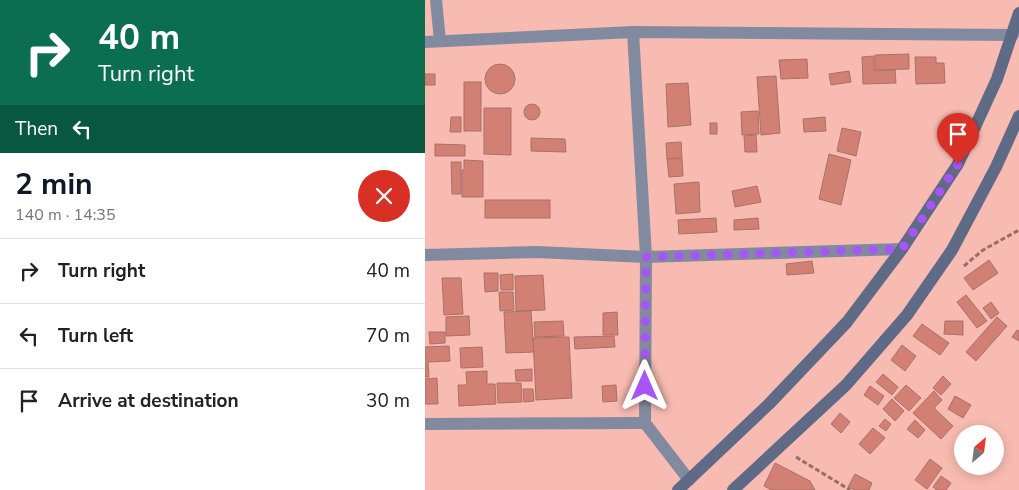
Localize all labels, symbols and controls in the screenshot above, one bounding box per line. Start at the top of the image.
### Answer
text: 40 m [98,14,180,61]
icon: right [15,20,80,85]
text: Turn right [98,59,194,89]
pin [937,113,979,164]
icon: left [68,115,96,143]
text: Then [15,116,58,142]
icon: arrive [944,120,972,148]
text: 2 min [15,164,93,205]
button: close [358,170,410,222]
text: 140 m · 14:35 [15,204,116,226]
icon: right [15,257,43,285]
text: Turn right [58,258,145,284]
text: 40 m [366,258,410,284]
icon: left [15,322,43,350]
text: Turn left [58,323,133,349]
text: 70 m [366,323,410,349]
position arrow [618,359,670,411]
icon: arrive [15,387,43,415]
text: Arrive at destination [58,388,239,414]
text: 30 m [366,388,410,414]
north arrow [954,425,1004,475]
map controls [954,425,1004,475]

